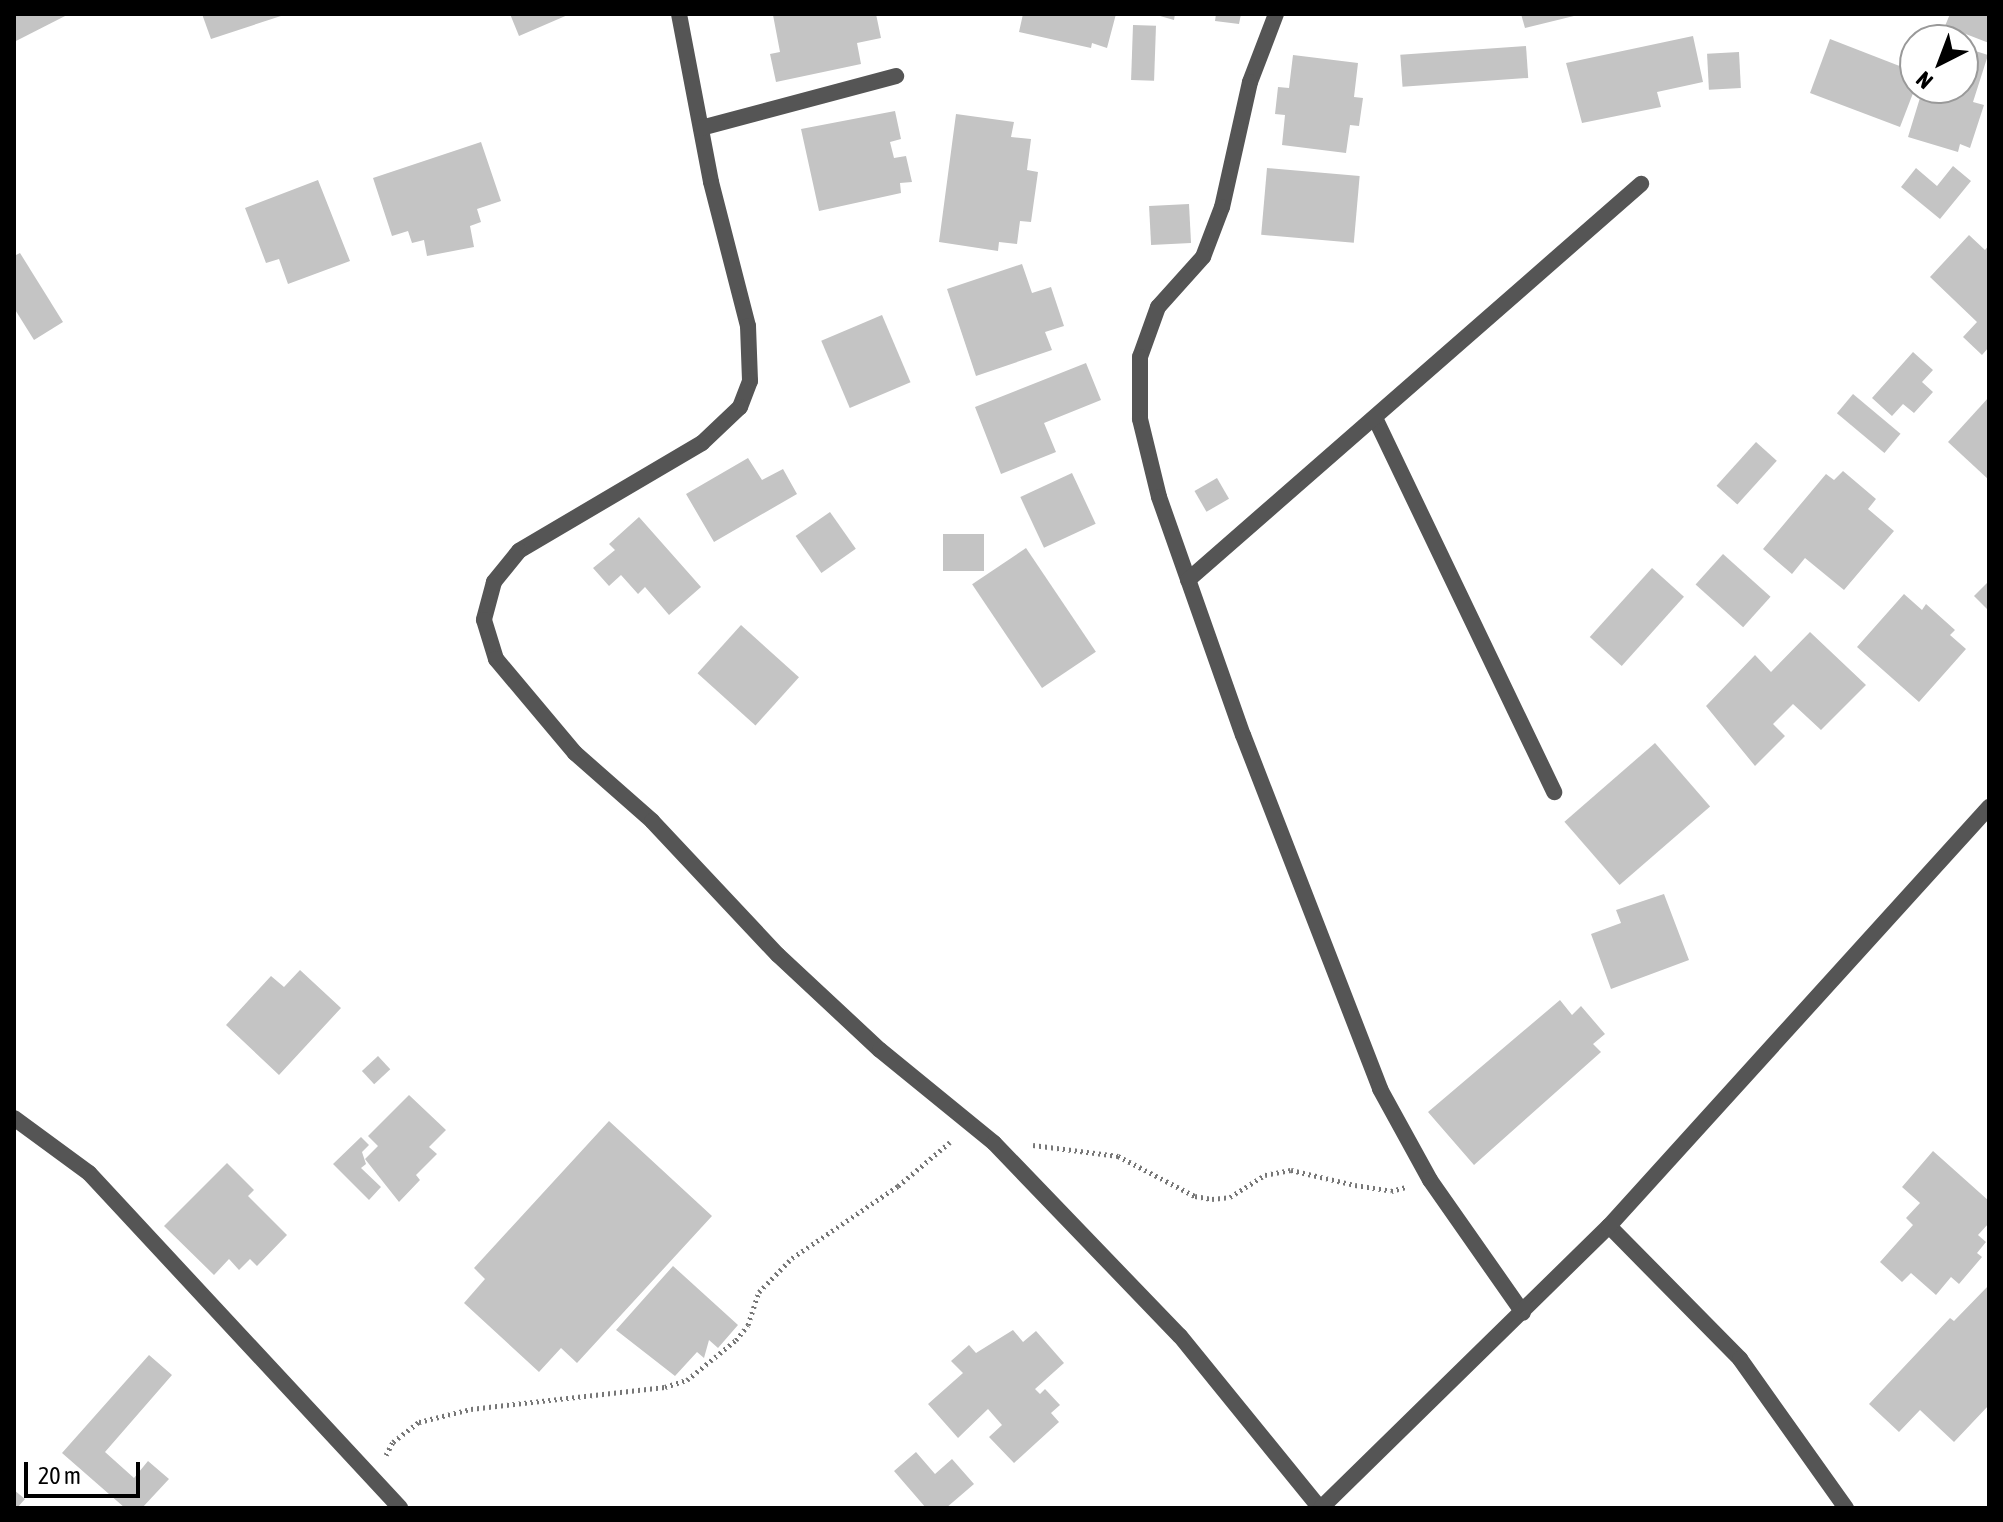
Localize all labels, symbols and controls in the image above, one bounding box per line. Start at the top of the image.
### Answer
north arrow [1899,24,1979,104]
text: N [1911,66,1938,94]
scale bar [28,1446,144,1496]
text: 20 m [38,1462,81,1489]

